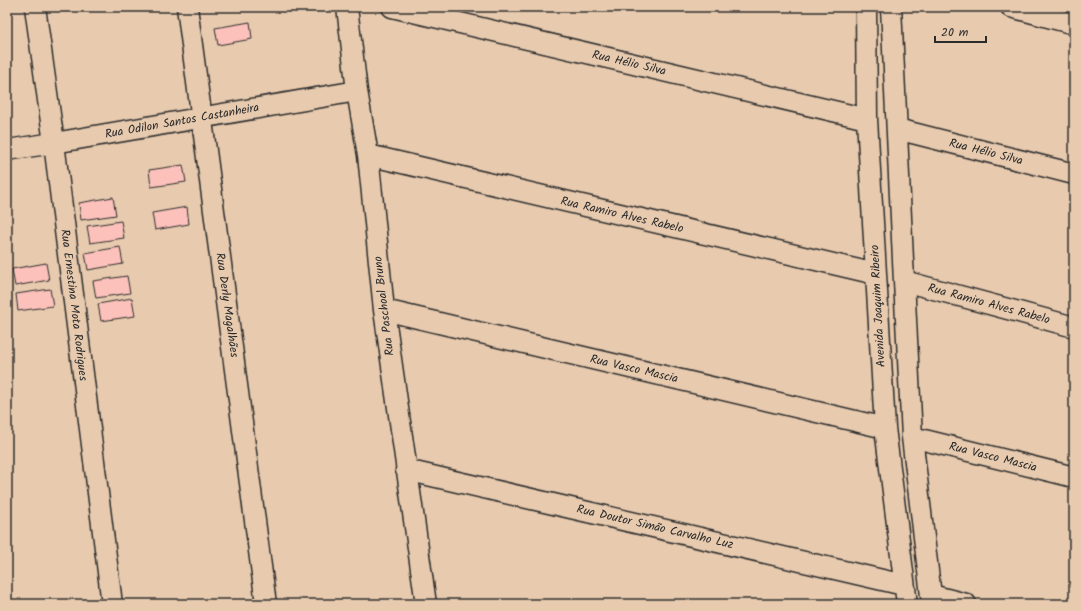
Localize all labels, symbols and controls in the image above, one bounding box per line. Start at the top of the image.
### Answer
scale bar [935,18,986,44]
text: 20 m [941,23,969,42]
street label: Rua Hélio Silva [590,45,668,81]
street label: Rua Odilon Santos Castanheira [103,98,261,144]
street label: Rua Hélio Silva [947,134,1025,170]
street label: Rua Ramiro Alves Rabelo [559,192,685,238]
street label: Rua Ernestina Mota Rodrigues [55,228,93,382]
street label: Avenida Joaquim Ribeiro [865,244,891,368]
street label: Rua Derly Magalhães [210,251,244,359]
street label: Rua Paschoal Bruno [368,255,400,357]
street label: Rua Ramiro Alves Rabelo [926,279,1052,329]
street label: Rua Vasco Mascia [588,350,680,388]
street label: Rua Vasco Mascia [947,437,1039,477]
street label: Rua Doutor Simão Carvalho Luz [575,500,735,554]

